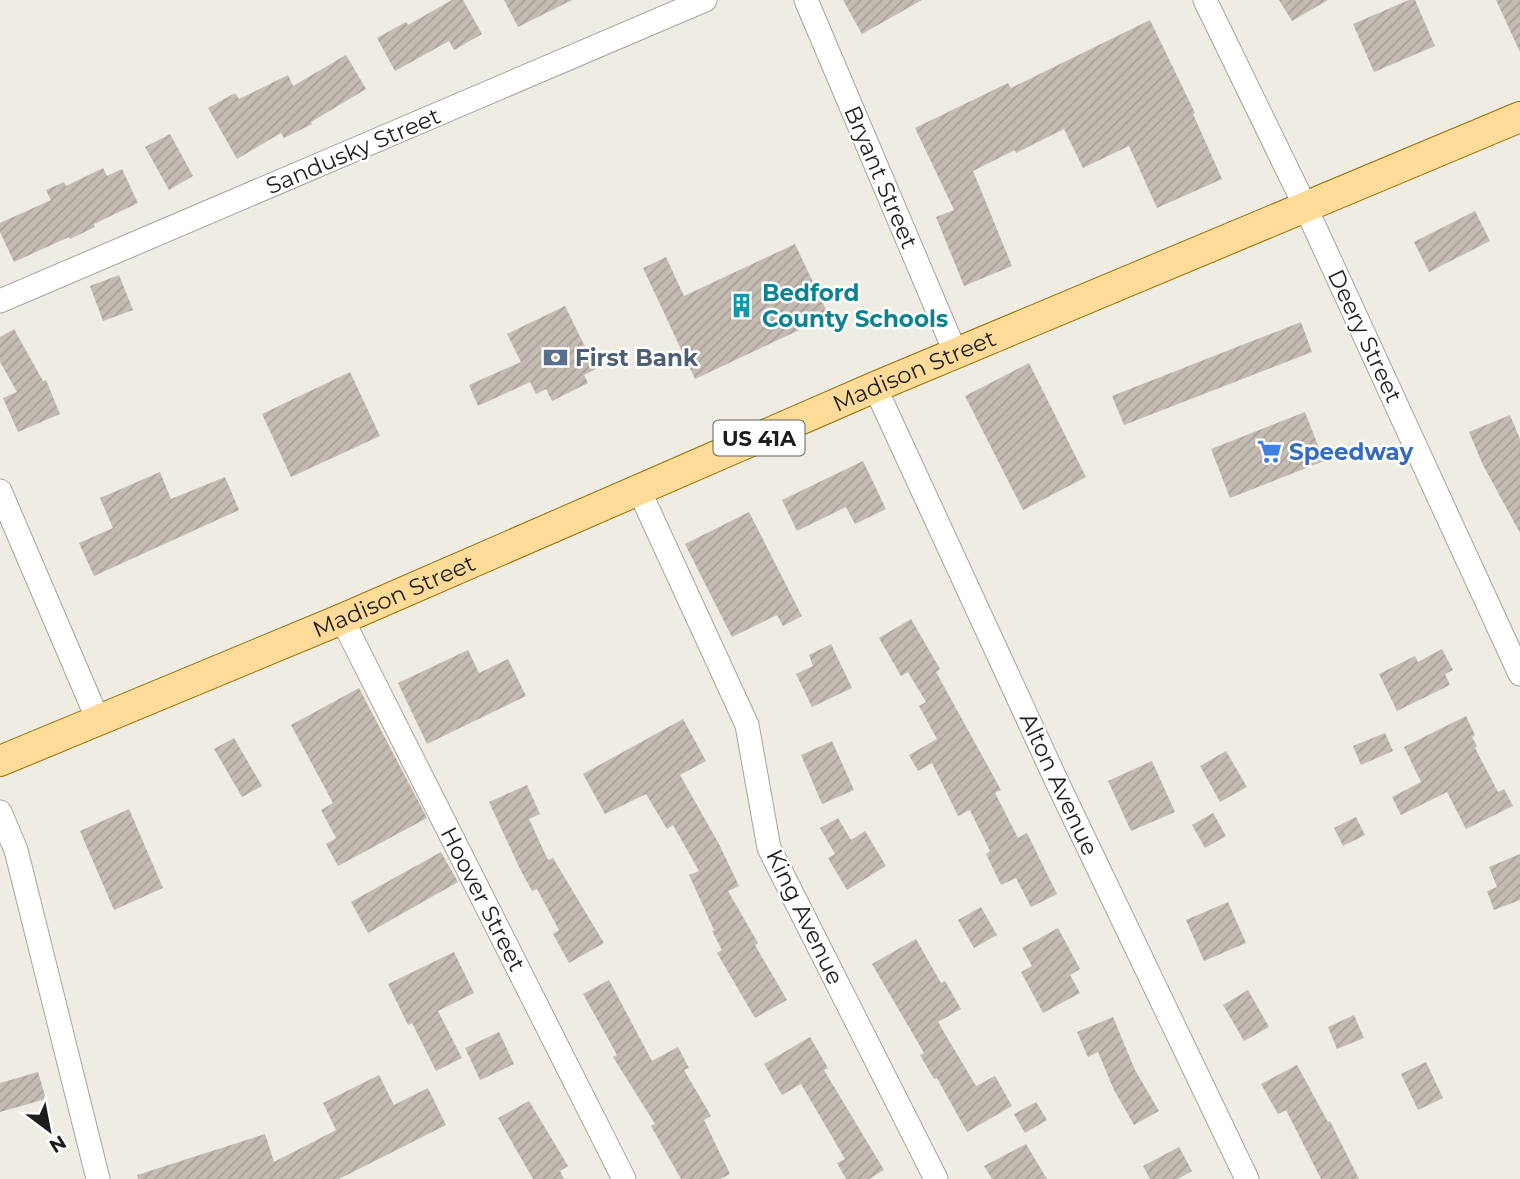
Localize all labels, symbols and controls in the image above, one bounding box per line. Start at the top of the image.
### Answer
street label: Bryant Street [838,101,924,253]
street label: Sandusky Street [262,102,444,200]
street label: Deery Street [1322,265,1408,407]
place label: Bedford County Schools [762,279,948,333]
building icon: Bedford County Schools [728,292,756,320]
street label: Madison Street [828,324,1000,418]
bank icon: First Bank [541,344,569,372]
place label: First Bank [575,344,699,372]
road number: US 41A [714,420,804,456]
supermarket icon: Speedway [1255,438,1283,466]
place label: Speedway [1289,438,1414,466]
street label: Madison Street [309,549,479,644]
street label: Alton Avenue [1014,708,1104,860]
street label: Hoover Street [435,822,531,976]
street label: King Avenue [760,845,850,989]
north arrow [14,1095,84,1165]
text: N [45,1130,70,1158]

